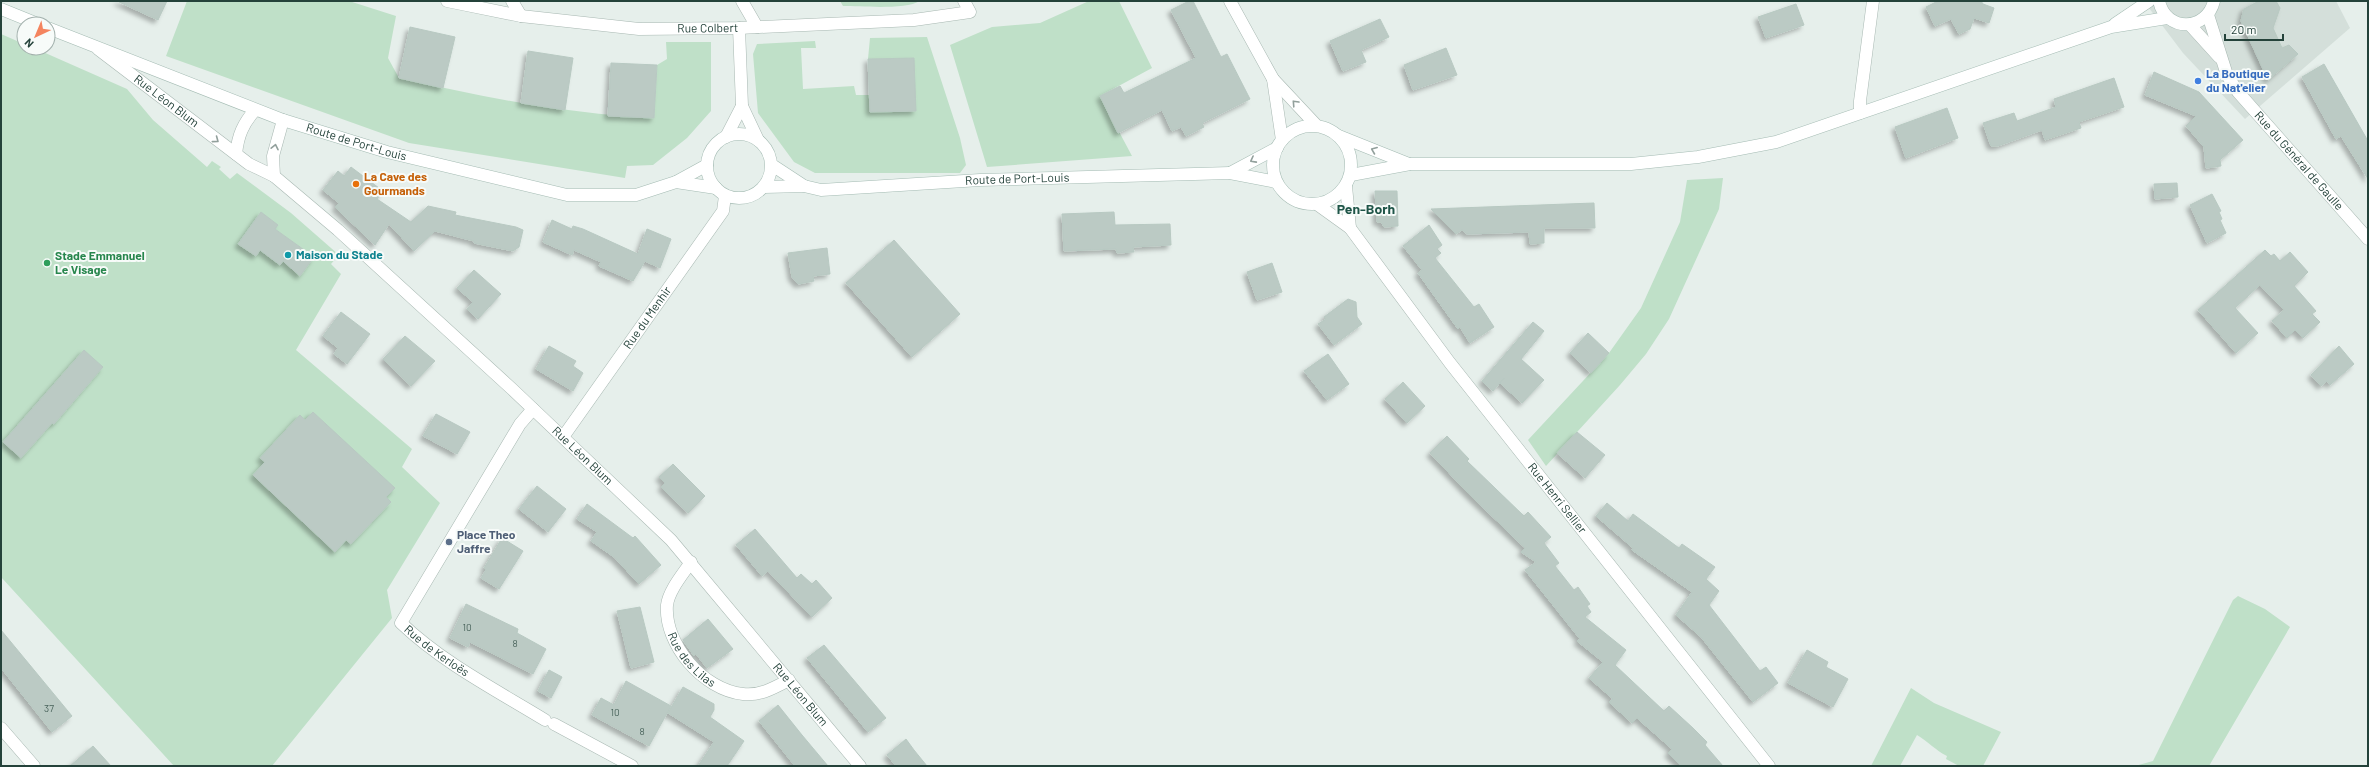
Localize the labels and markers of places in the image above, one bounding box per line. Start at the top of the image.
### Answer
place label: La Boutique du Nat'elier [2206,66,2270,94]
marker: La Boutique du Nat'elier [2193,76,2203,86]
place label: La Cave des Gourmands [364,169,427,197]
marker: La Cave des Gourmands [351,179,361,189]
place label: Maison du Stade [296,247,383,261]
place label: Stade Emmanuel Le Visage [55,248,145,276]
marker: Maison du Stade [283,250,293,260]
marker: Stade Emmanuel Le Visage [42,258,52,268]
place label: Place Theo Jaffre [457,527,516,555]
marker: Place Theo Jaffre [444,537,454,547]

